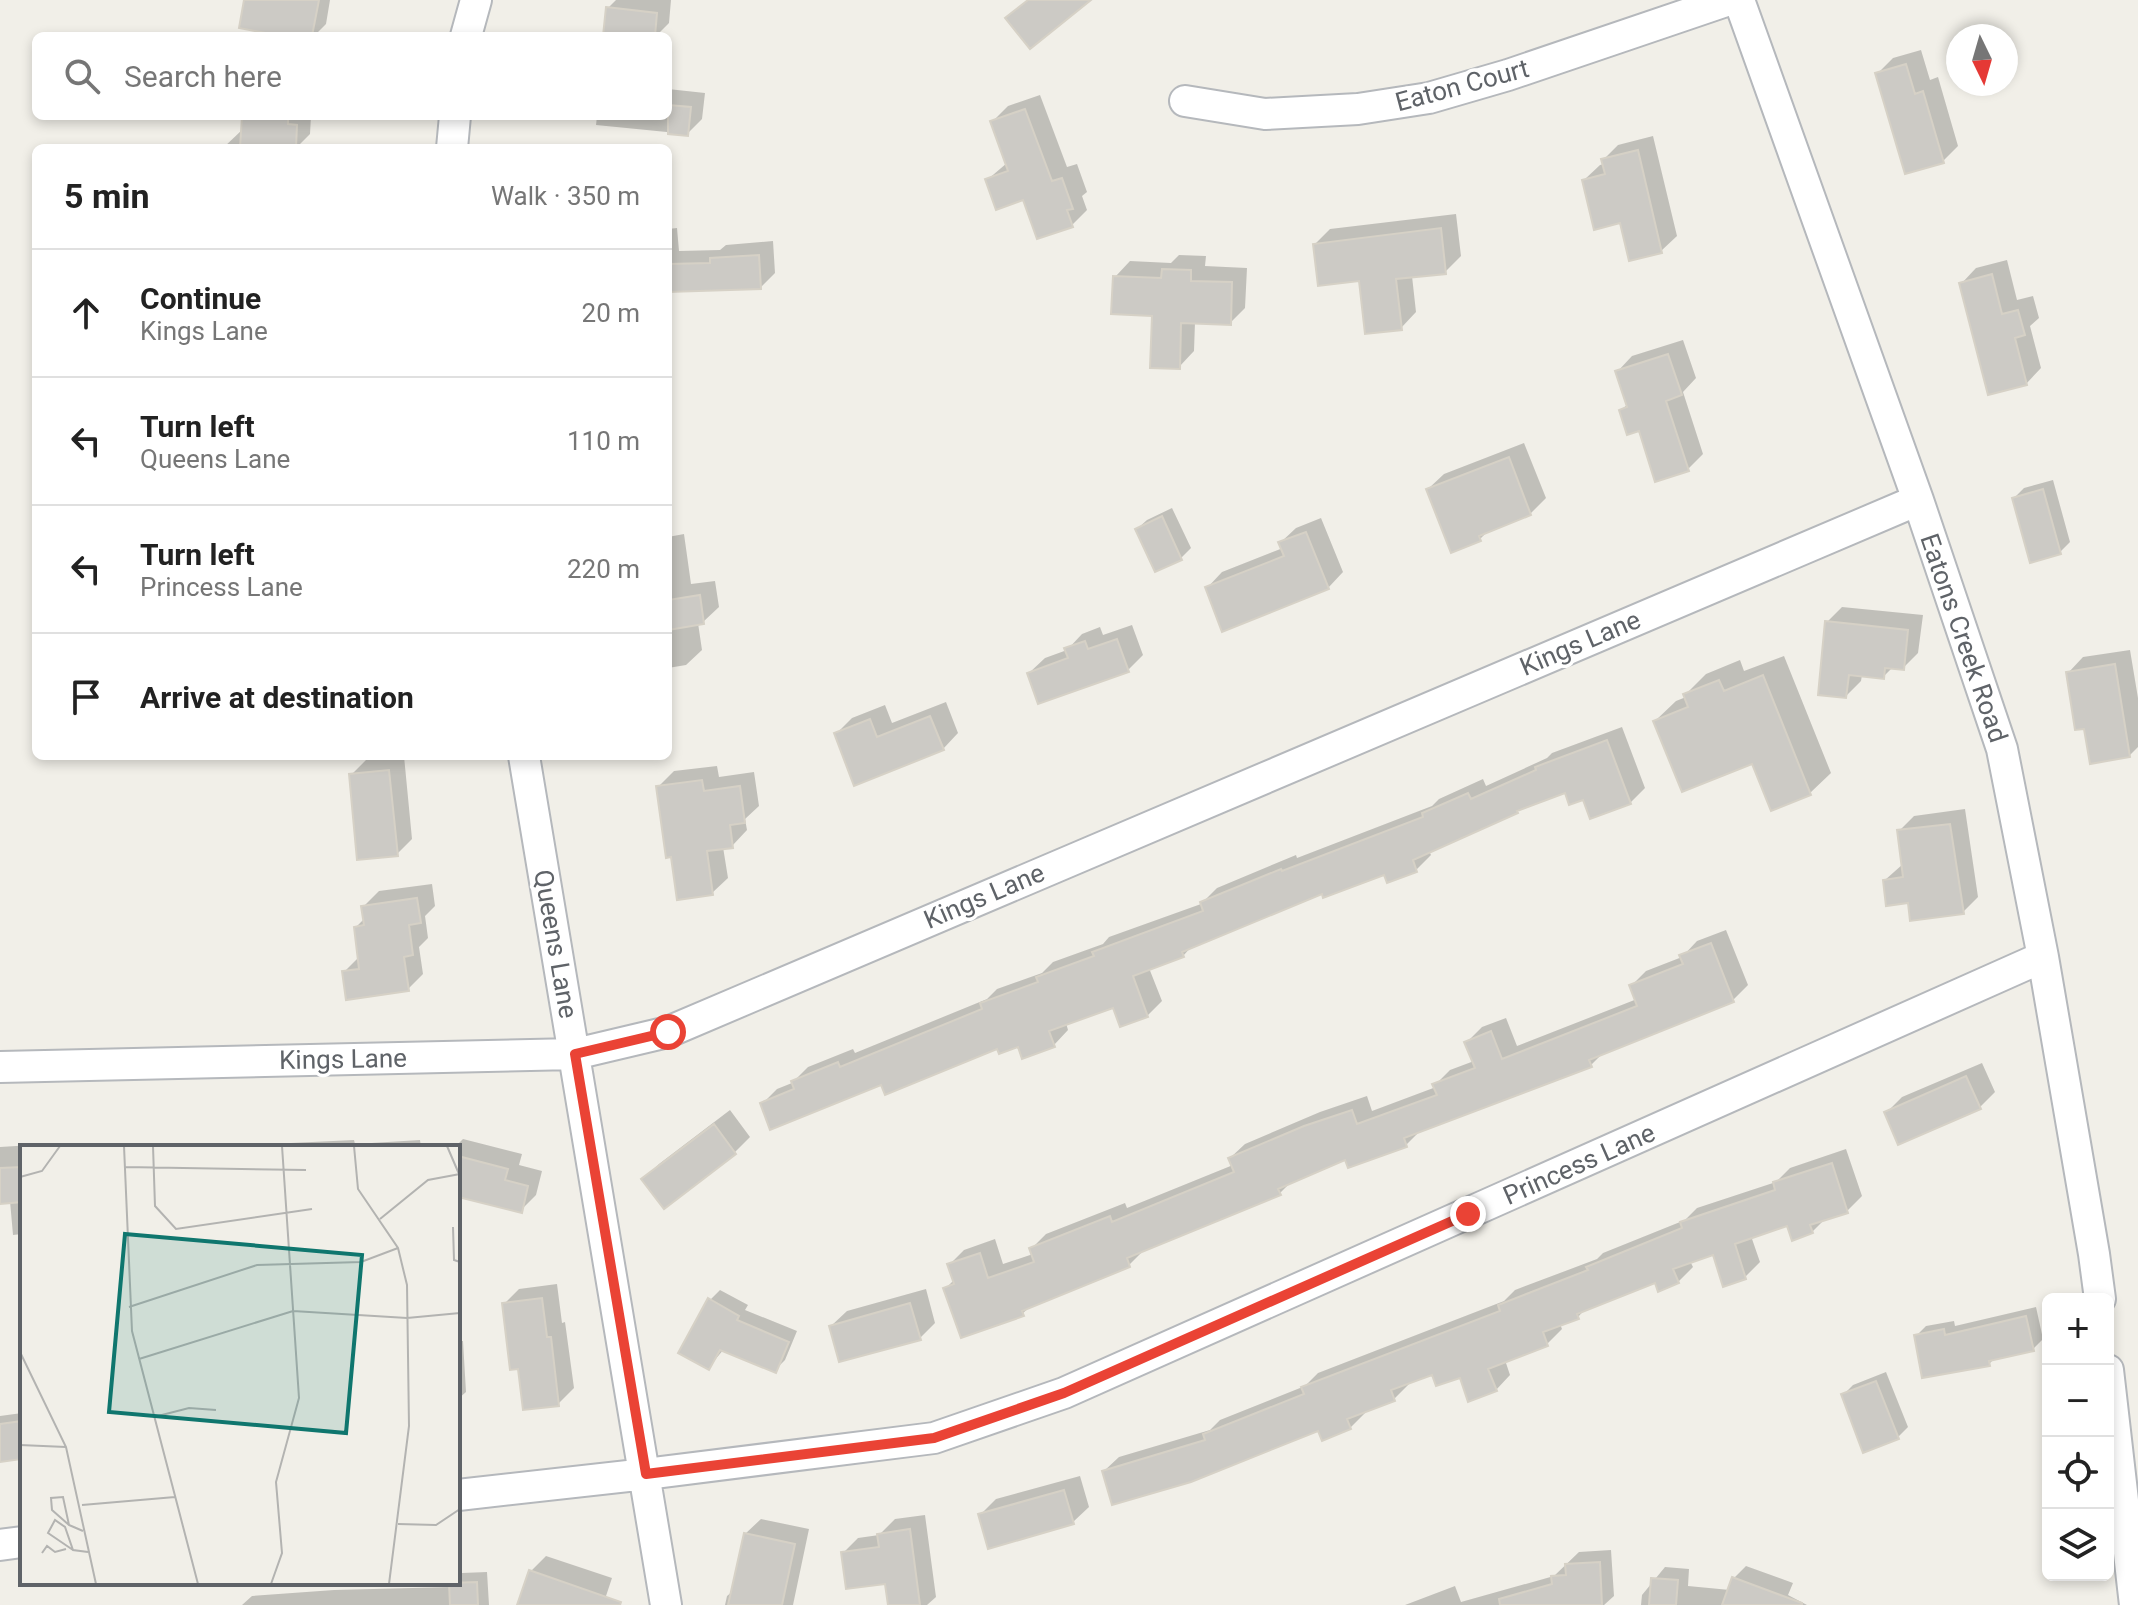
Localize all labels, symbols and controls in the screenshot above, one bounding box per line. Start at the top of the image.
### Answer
north arrow [1946,24,2018,96]
search box [32,32,672,120]
street label: Eaton Court [1392,53,1532,117]
icon: search [60,54,104,98]
text: Search here [124,59,282,94]
text: 5 min [64,176,149,216]
text: Walk · 350 m [491,181,640,211]
text: Continue [140,281,261,316]
icon: ahead [64,291,108,335]
text: 20 m [582,298,640,328]
text: Kings Lane [140,316,268,346]
text: Turn left [140,409,255,444]
icon: left [64,419,108,463]
text: 110 m [567,426,640,456]
text: Queens Lane [140,444,290,474]
street label: Eatons Creek Road [1914,530,2014,746]
text: Turn left [140,537,255,572]
icon: left [64,547,108,591]
text: 220 m [567,554,640,584]
text: Princess Lane [140,572,303,602]
street label: Kings Lane [1515,604,1645,682]
icon: arrive [64,675,108,719]
text: Arrive at destination [140,680,414,715]
street label: Kings Lane [919,857,1049,935]
street label: Queens Lane [528,867,584,1021]
route start [650,1014,686,1050]
street label: Kings Lane [279,1043,407,1075]
street label: Princess Lane [1499,1117,1659,1211]
inset map [20,1145,460,1585]
route end [1450,1196,1486,1232]
map controls [2042,1293,2114,1581]
button: + [2042,1293,2114,1365]
button: − [2042,1365,2114,1437]
button: locate [2042,1437,2114,1509]
button: layers [2042,1509,2114,1581]

